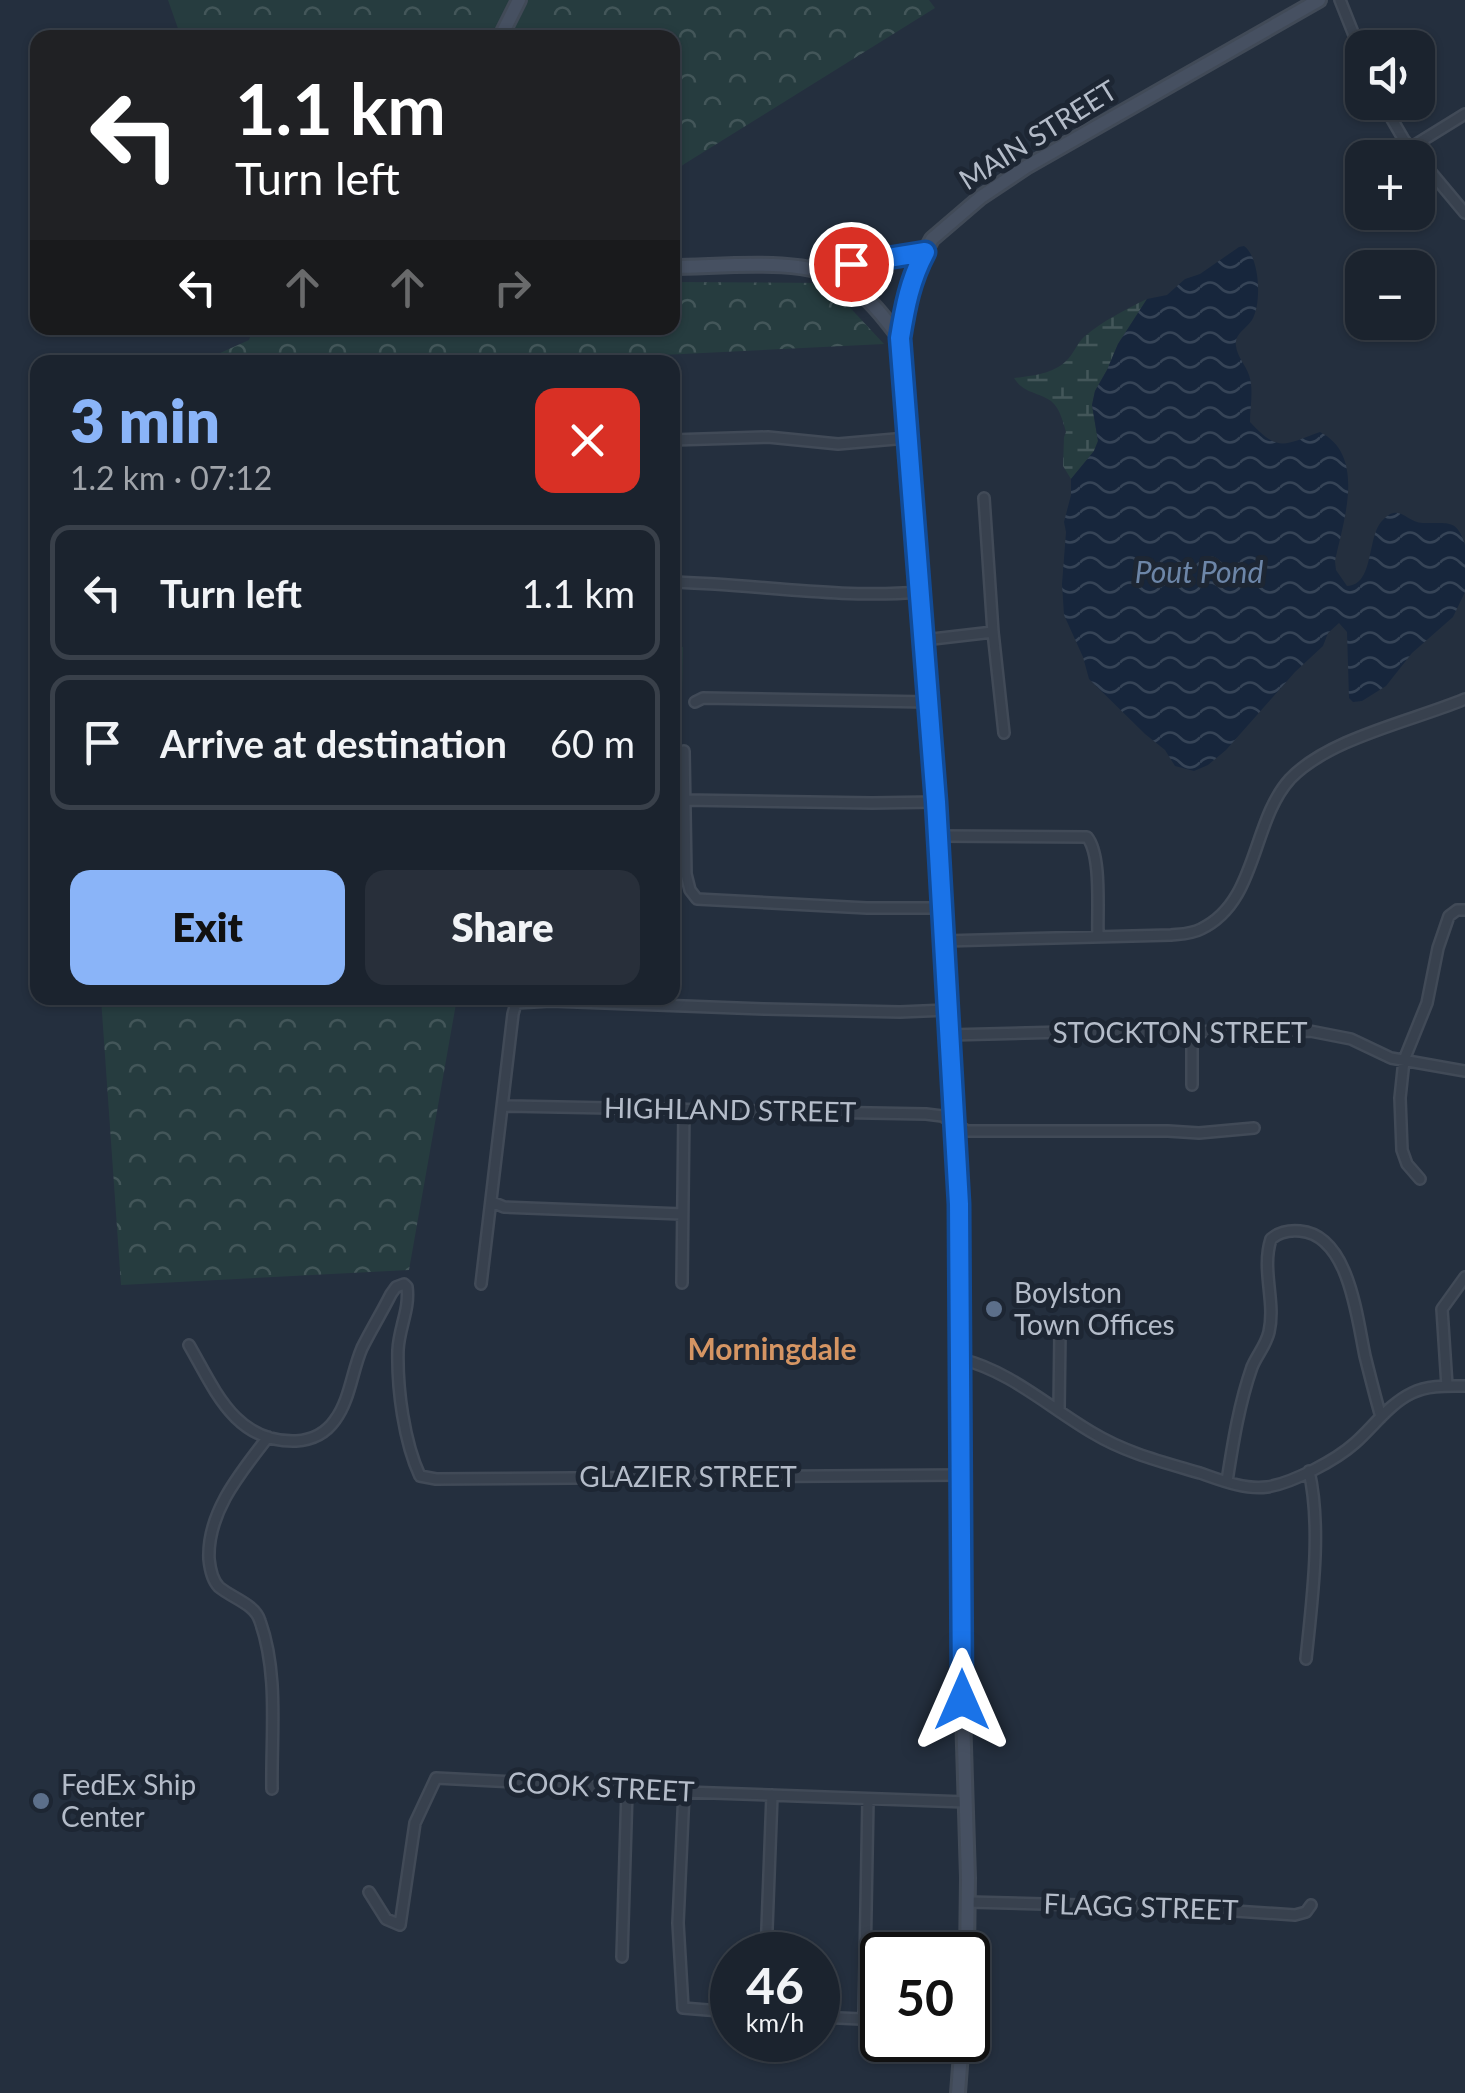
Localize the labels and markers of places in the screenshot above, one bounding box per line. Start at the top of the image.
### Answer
pin [809,222,894,307]
place label: Boylston Town Offices [1014,1275,1175,1341]
marker: Boylston Town Offices [983,1298,1005,1320]
place label: FedEx Ship Center [61,1767,196,1833]
marker: FedEx Ship Center [30,1790,52,1812]

